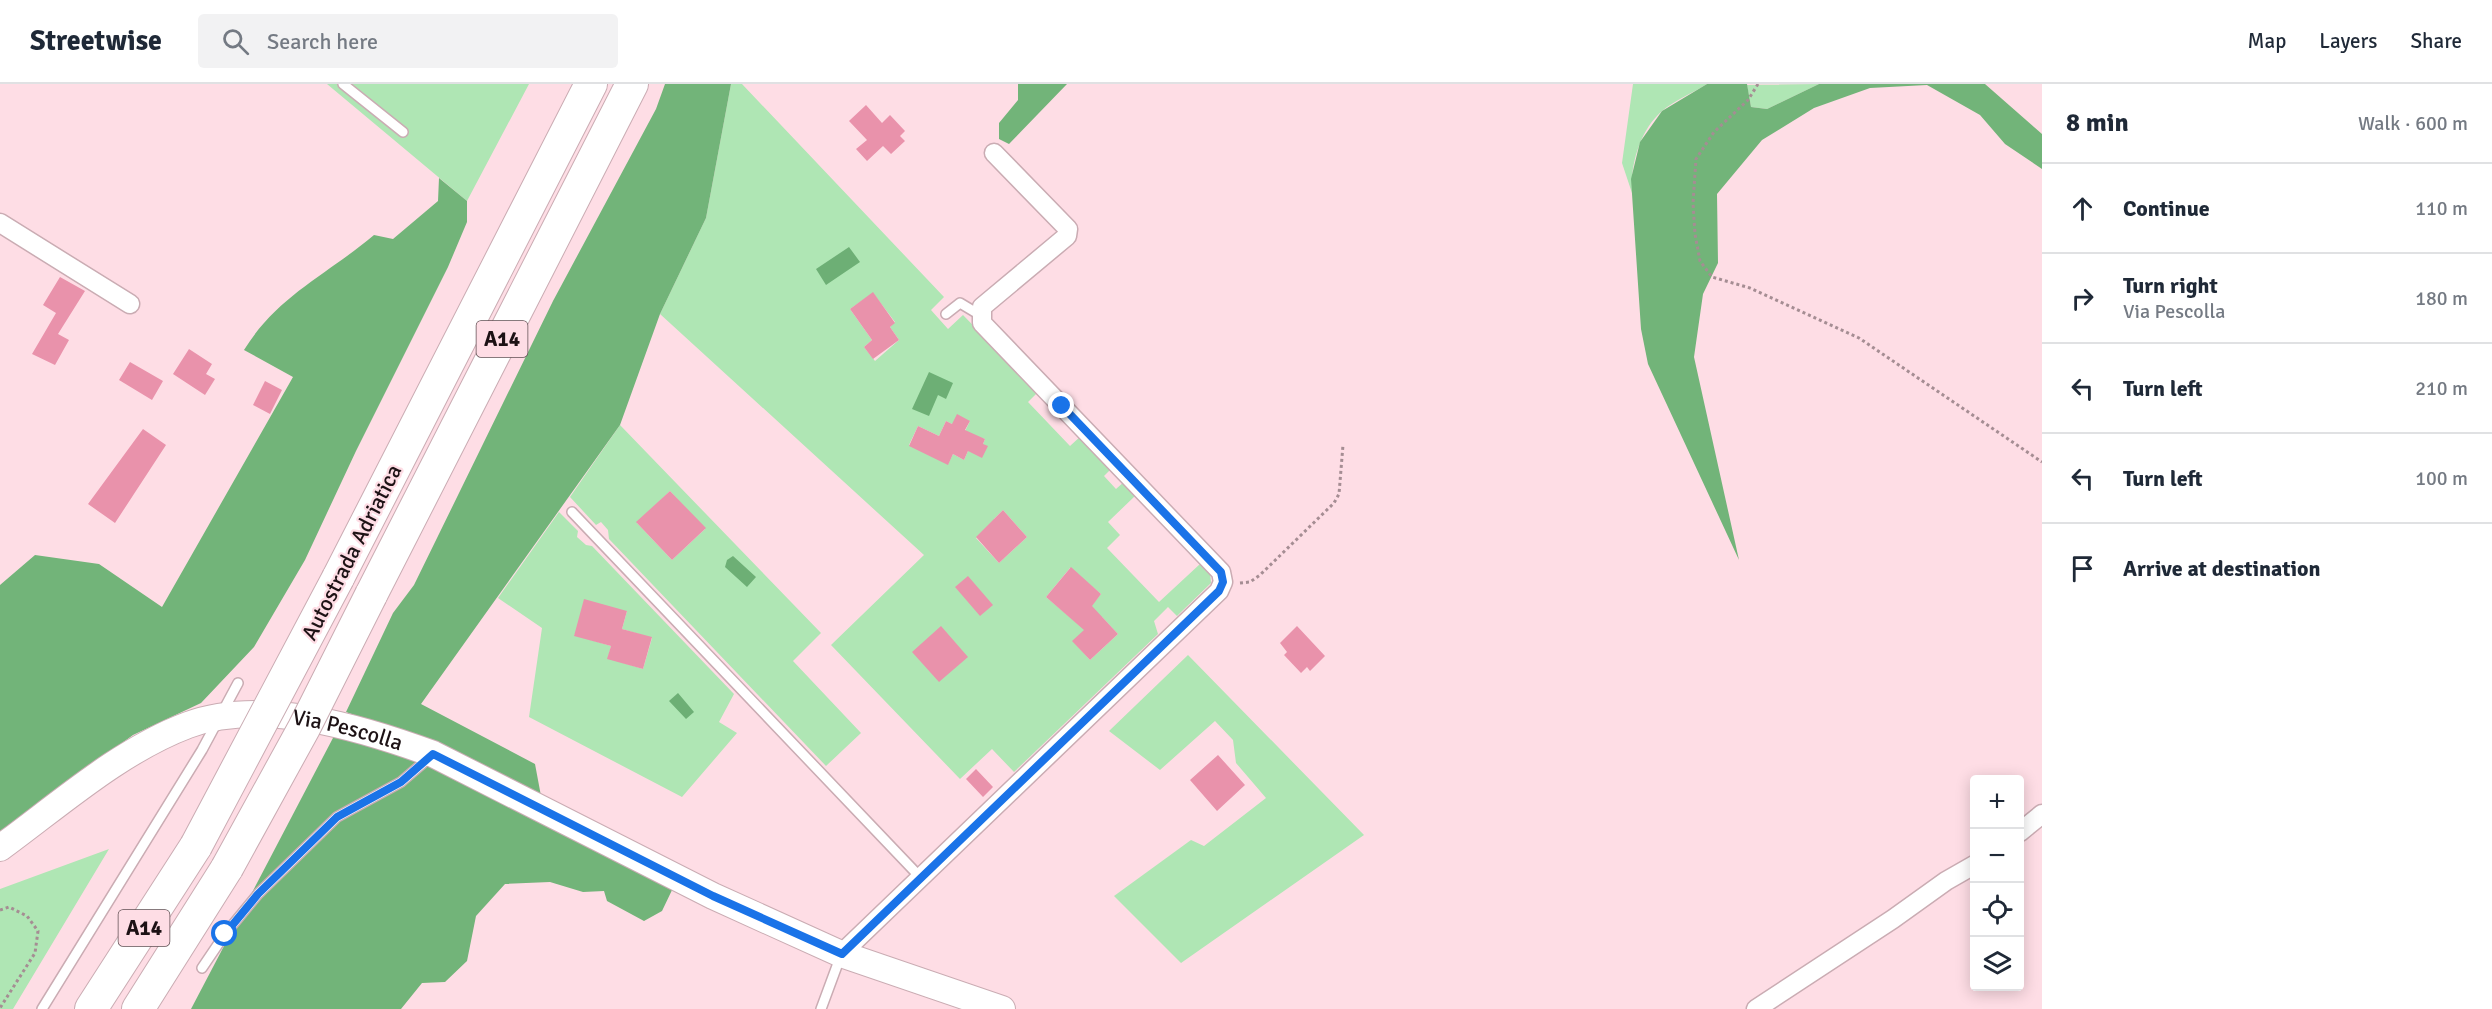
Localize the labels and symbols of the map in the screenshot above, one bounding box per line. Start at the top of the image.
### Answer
road number: A14 [476,321,528,357]
route end [1048,392,1074,418]
street label: Autostrada Adriatica [295,460,407,645]
street label: Via Pescolla [291,704,406,756]
road number: A14 [118,910,170,946]
route start [211,920,237,946]

